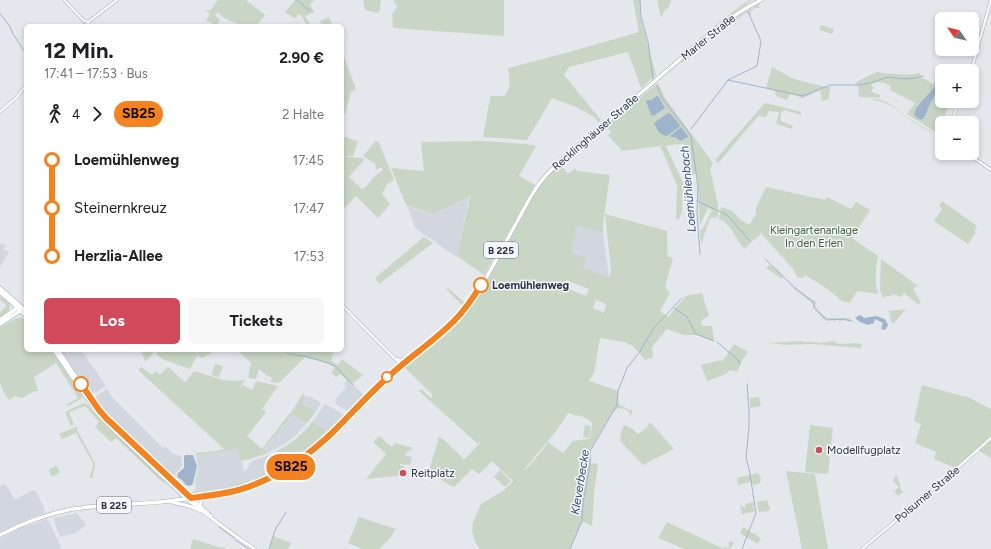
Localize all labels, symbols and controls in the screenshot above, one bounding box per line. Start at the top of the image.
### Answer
street label: Marler Straße [679,12,738,63]
north arrow [935,12,979,56]
map controls [935,12,979,160]
text: 12 Min. [44,37,114,64]
text: 2.90 € [279,49,324,67]
button: + [935,64,979,108]
text: 17:41 – 17:53 · Bus [44,66,148,81]
street label: Recklinghäuser Straße [550,92,641,173]
icon: walk [44,103,66,125]
icon: forward [86,103,108,125]
text: SB25 [122,105,155,122]
text: 4 [72,107,80,122]
text: 2 Halte [282,107,324,122]
button: − [935,116,979,160]
water label: Loemühlenbach [677,145,699,233]
text: Loemühlenweg [74,151,179,169]
text: 17:45 [293,153,324,168]
text: Steinernkreuz [74,199,167,217]
text: 17:47 [293,201,324,216]
park label: Kleingartenanlage In den Erlen [770,224,858,250]
road number: B 225 [484,242,518,258]
text: Herzlia-Allee [74,247,163,265]
text: 17:53 [294,249,324,264]
marker: Loemühlenweg [473,277,489,293]
place label: Loemühlenweg [492,279,569,292]
button: Los [44,298,180,344]
button: Tickets [188,298,324,344]
unlabelled marker [381,371,393,383]
unlabelled marker [73,376,89,392]
place label: Modellfugplatz [827,444,901,457]
marker: Modellfugplatz [814,445,824,455]
water label: Kleverbecke [568,448,592,516]
line badge: SB25 [263,454,319,480]
text: SB25 [274,458,308,475]
street label: Polsumer Straße [892,464,962,525]
place label: Reitplatz [411,467,455,480]
marker: Reitplatz [398,468,408,478]
road number: B 225 [97,497,131,513]

